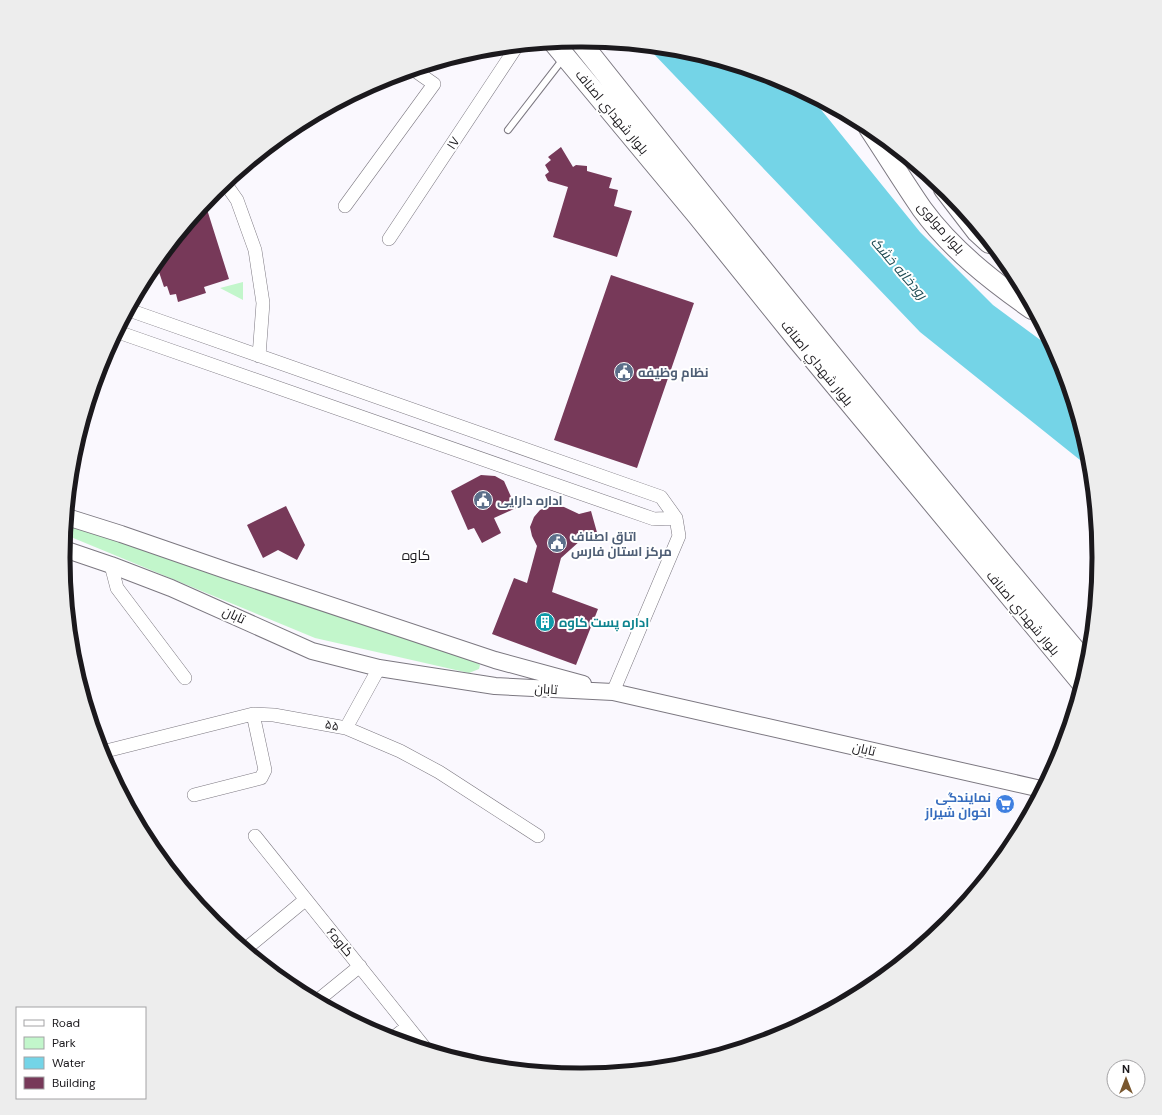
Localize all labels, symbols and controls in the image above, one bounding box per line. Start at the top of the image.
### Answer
street label: بلوار شهداي اصناف [570,66,652,159]
street label: ۱۷ [443,133,463,153]
street label: بلوار مولوی [914,198,968,258]
water label: رودخانه خشک [867,233,932,304]
street label: بلوار شهداي اصناف [776,317,857,411]
public building icon: نظام وظیفه [613,361,635,383]
place label: نظام وظیفه [638,364,709,382]
public building icon: اداره دارایی [472,489,494,511]
place label: اداره دارایی [497,492,563,509]
place label: اتاق اصناف مرکز استان فارس [571,528,672,560]
public building icon: اتاق اصناف مرکز استان فارس [546,532,568,554]
district label: کاوه [402,546,430,564]
street label: بلوار شهداي اصناف [981,567,1063,660]
street label: تابان [220,602,249,628]
building icon: اداره پست کاوه [534,611,556,633]
place label: اداره پست کاوه [559,614,649,632]
street label: تابان [534,680,559,698]
street label: ۵۵ [323,715,341,735]
street label: تابان [851,738,878,760]
place label: نمایندگی اخوان شیراز [924,789,991,821]
supermarket icon: نمایندگی اخوان شیراز [994,793,1016,815]
street label: کاوه۶ [323,924,357,960]
legend [16,1007,146,1099]
text: Road [52,1015,80,1031]
text: Park [52,1035,76,1051]
text: Water [52,1055,86,1071]
north arrow [1106,1059,1146,1099]
text: N [1122,1062,1130,1076]
text: Building [52,1075,96,1091]

